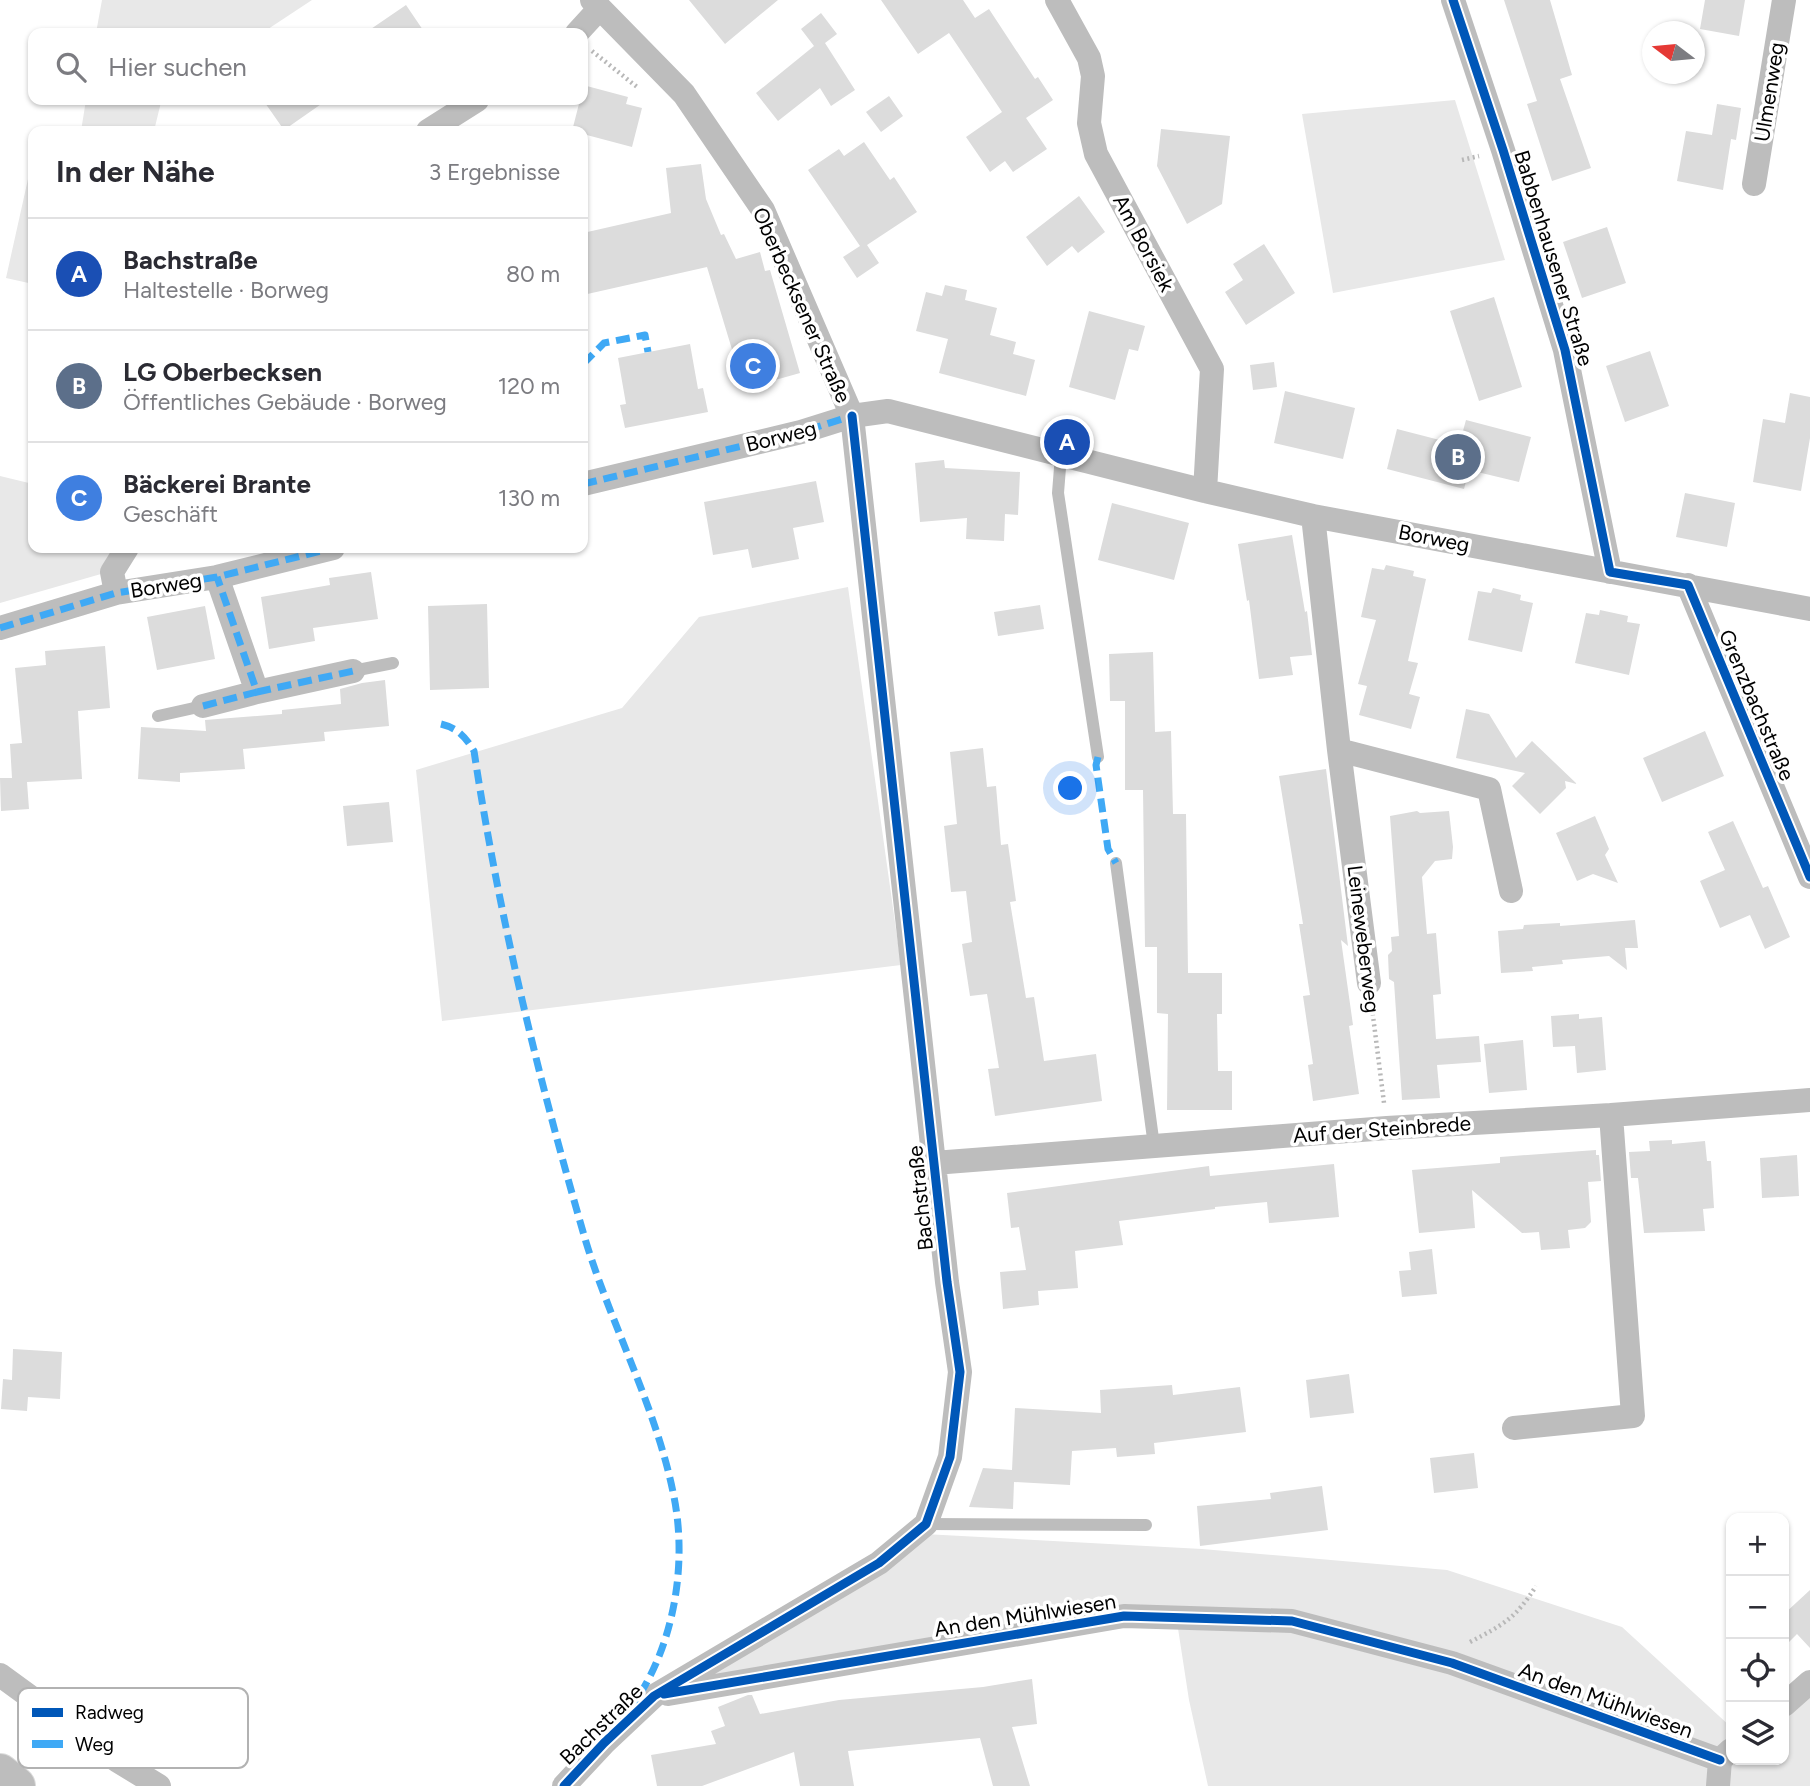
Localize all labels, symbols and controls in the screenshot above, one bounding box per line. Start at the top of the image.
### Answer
north arrow [1642,21,1705,84]
search box [28,28,588,105]
street label: Ulmenweg [1749,40,1789,144]
icon: search [52,48,90,86]
text: Hier suchen [108,51,247,83]
street label: Babbenhausener Straße [1509,147,1599,369]
text: In der Nähe [56,153,215,190]
text: 3 Ergebnisse [429,158,560,186]
street label: Am Borsiek [1108,190,1180,296]
street label: Oberbecksener Straße [748,203,856,407]
text: Bachstraße [123,244,258,276]
text: A [71,260,87,288]
text: 80 m [506,260,560,288]
text: Haltestelle · Borweg [123,276,329,304]
pin: C [730,340,776,392]
text: LG Oberbecksen [123,356,322,388]
text: B [72,372,86,400]
text: 120 m [498,372,560,400]
text: Öffentliches Gebäude · Borweg [123,388,447,416]
street label: Borweg [743,415,819,457]
pin: A [1044,416,1090,468]
pin: B [1435,431,1481,483]
text: Bäckerei Brante [123,468,311,500]
text: C [71,484,87,512]
text: 130 m [498,484,560,512]
text: Geschäft [123,500,218,528]
street label: Borweg [1396,519,1472,557]
street label: Borweg [128,567,204,603]
street label: Grenzbachstraße [1714,626,1800,784]
your location [1053,771,1087,805]
street label: Leineweberweg [1343,864,1385,1014]
street label: Auf der Steinbrede [1292,1110,1472,1148]
street label: Bachstraße [902,1144,938,1252]
map controls [1726,1513,1789,1765]
button: + [1726,1513,1789,1576]
button: − [1726,1576,1789,1639]
street label: An den Mühlwiesen [932,1588,1118,1642]
button: locate [1726,1639,1789,1702]
street label: An den Mühlwiesen [1516,1657,1696,1743]
street label: Bachstraße [554,1678,648,1770]
legend [18,1688,248,1768]
text: Radweg [75,1701,144,1724]
button: layers [1726,1702,1789,1765]
text: Weg [75,1733,114,1756]

